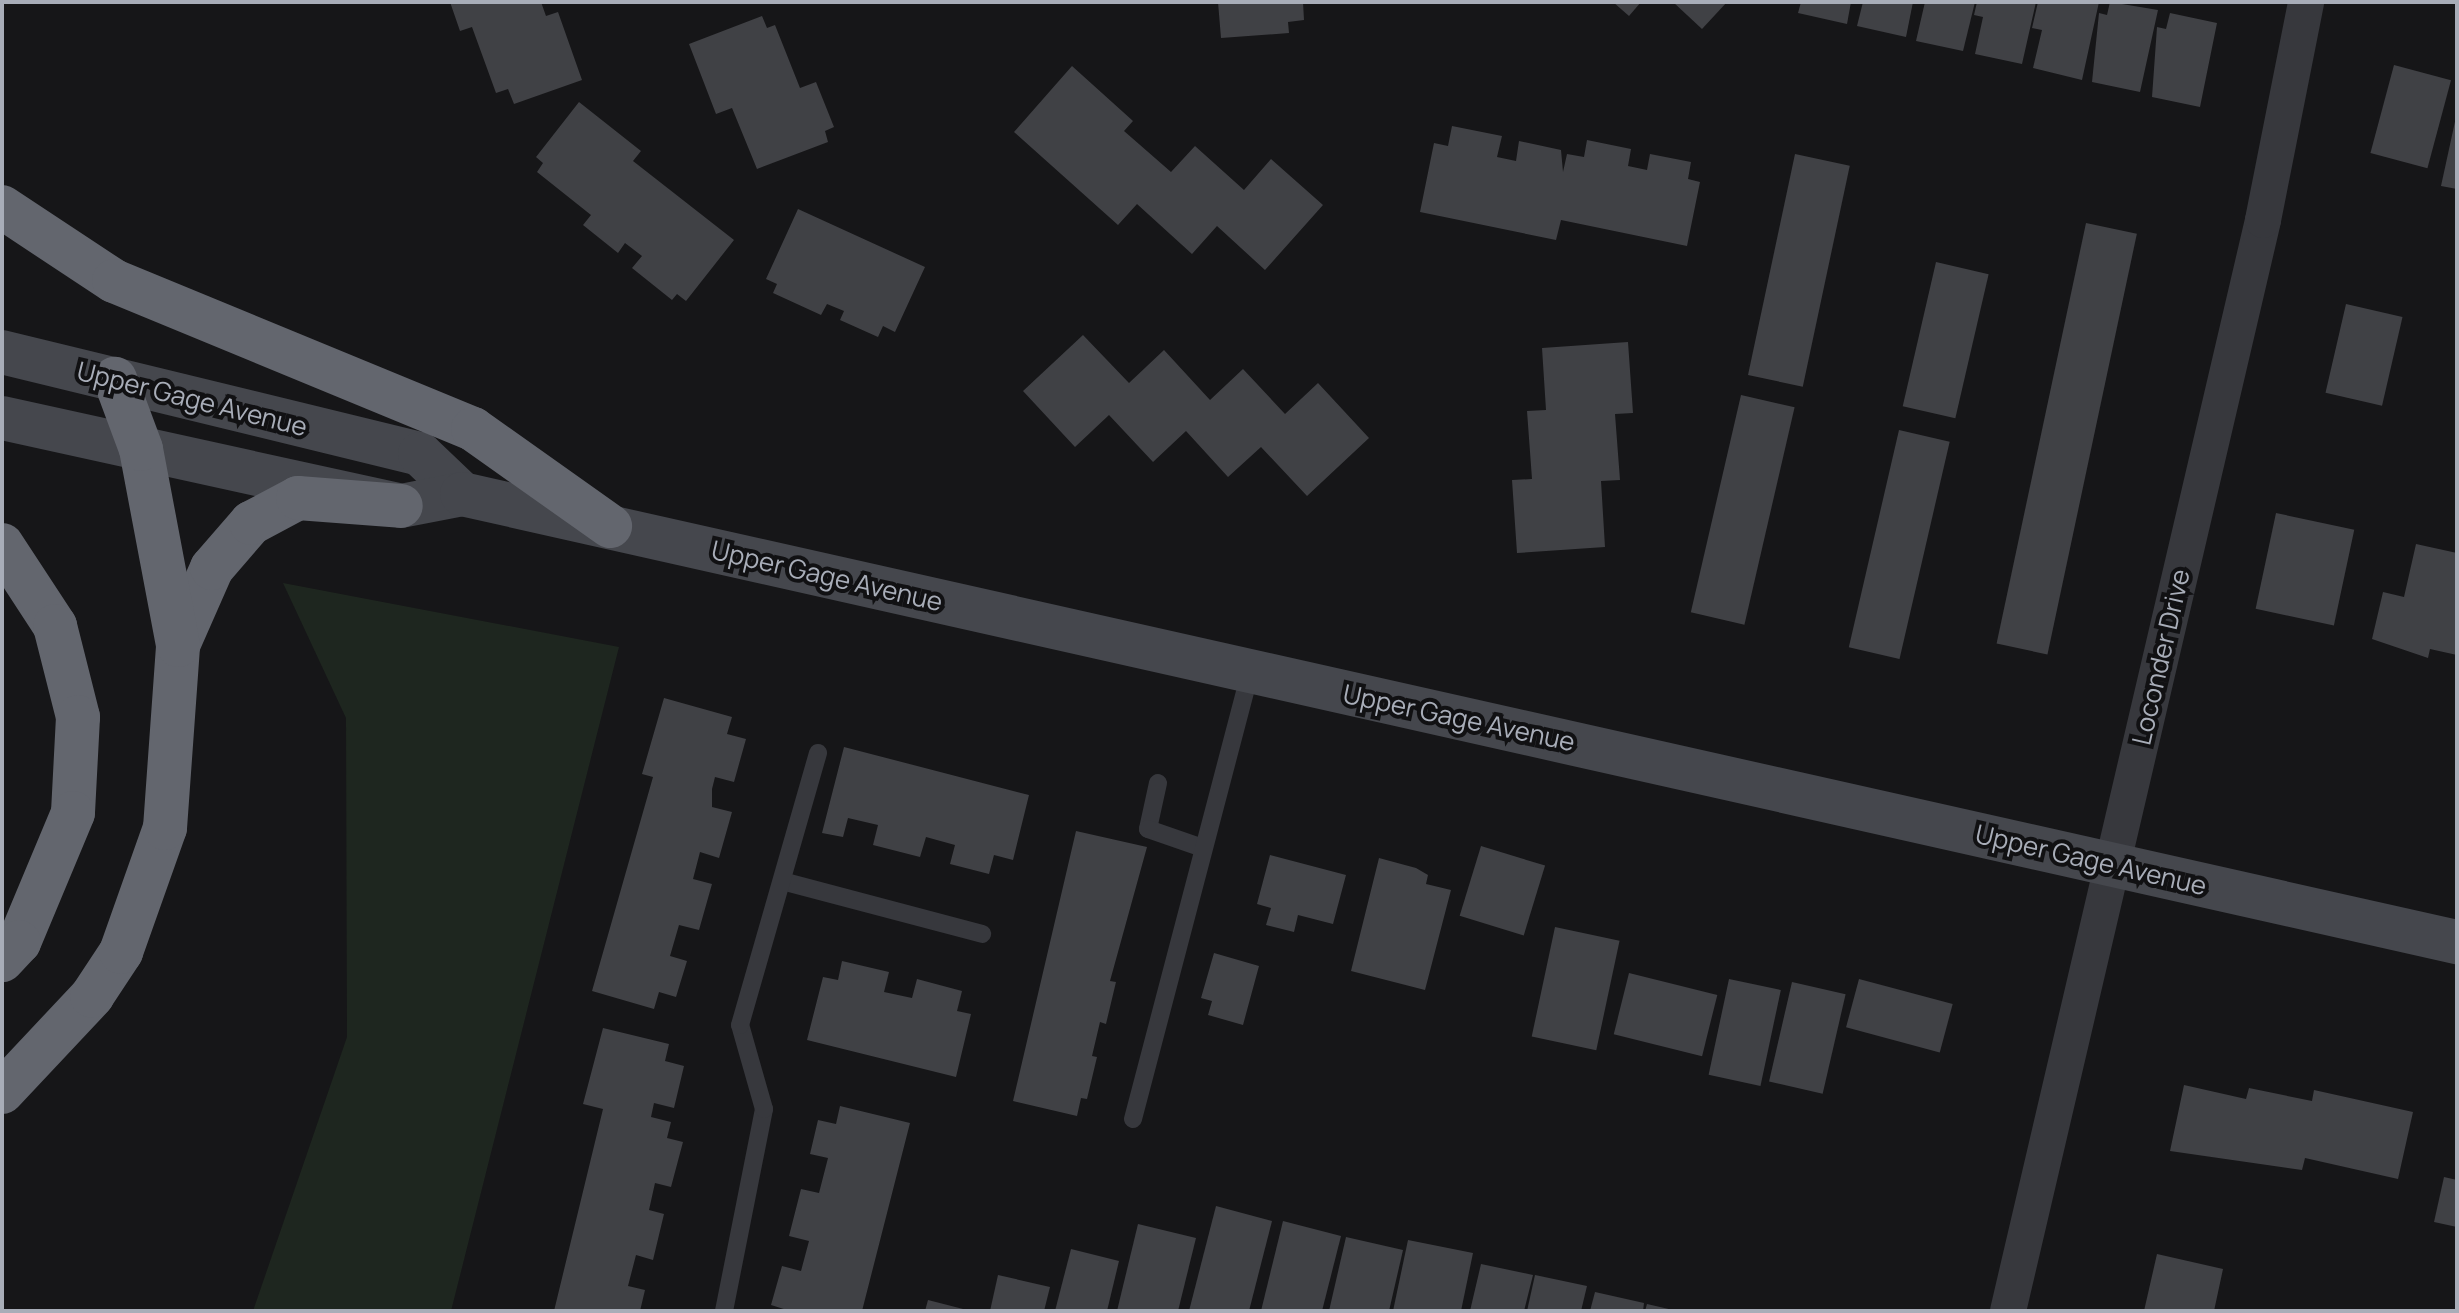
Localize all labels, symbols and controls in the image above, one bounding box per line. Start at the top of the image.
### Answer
street label: Upper Gage Avenue [74,355,310,443]
street label: Upper Gage Avenue [708,534,946,618]
street label: Loconder Drive [2126,566,2196,748]
street label: Upper Gage Avenue [1340,678,1578,758]
street label: Upper Gage Avenue [1972,818,2210,902]

